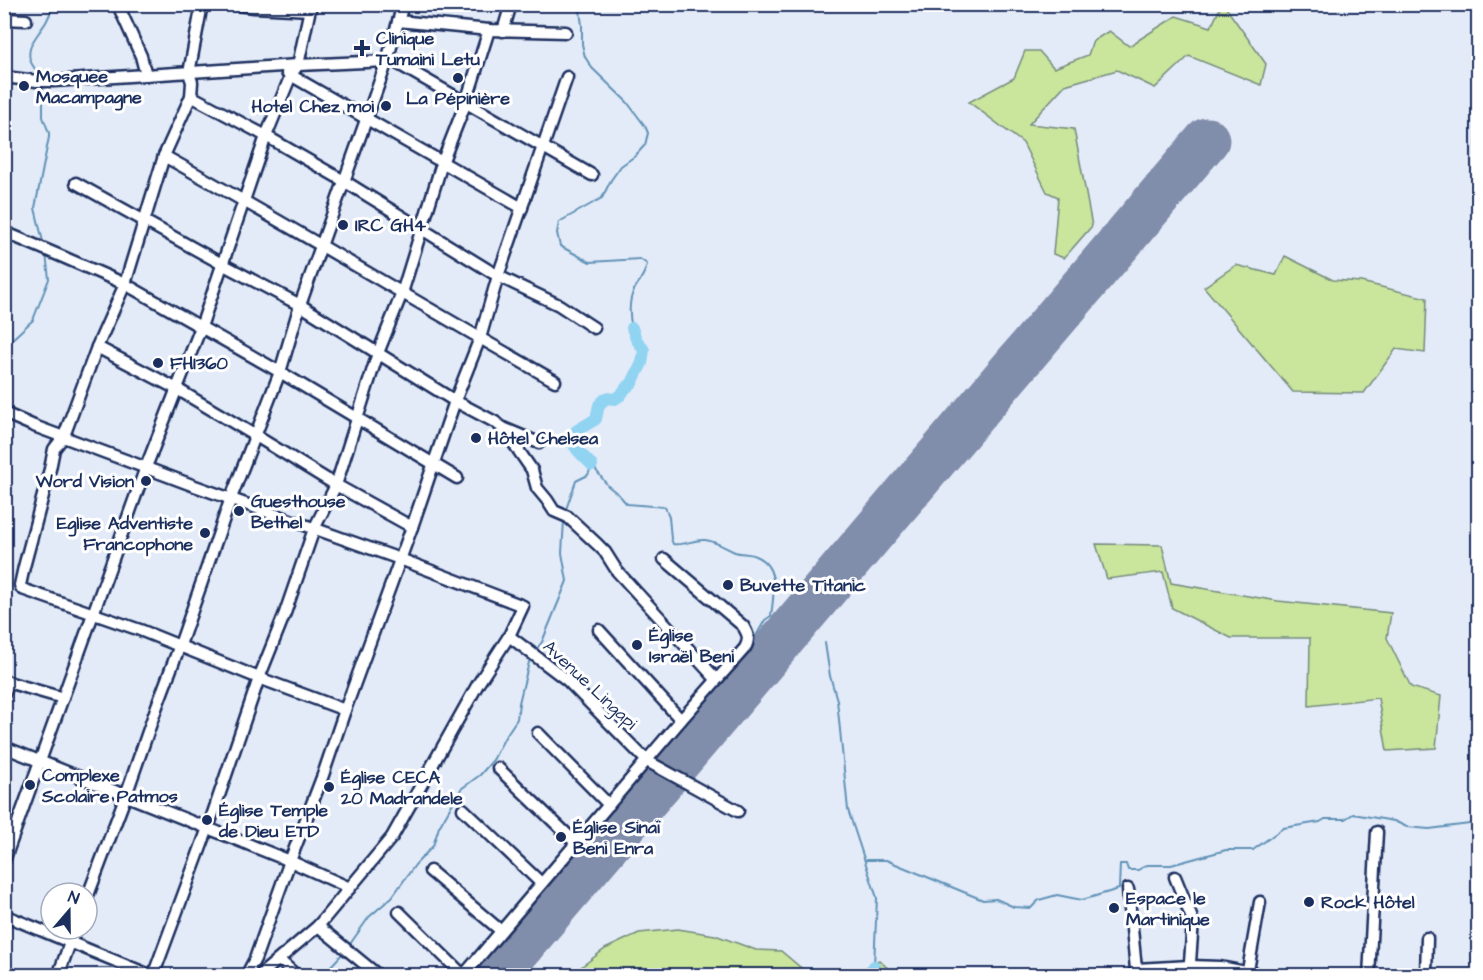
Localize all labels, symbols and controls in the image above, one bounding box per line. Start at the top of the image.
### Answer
place label: Clinique Tumaini Letu [375,26,480,72]
marker: Clinique Tumaini Letu [353,39,371,57]
place label: Mosquee Macampagne [36,64,142,111]
marker: La Pépinière [451,71,465,85]
marker: Mosquee Macampagne [17,79,31,93]
place label: La Pépinière [406,86,510,111]
place label: Hotel Chez moi [252,94,374,119]
marker: Hotel Chez moi [379,99,393,113]
place label: IRC GH4 [355,213,427,238]
marker: IRC GH4 [336,218,350,232]
place label: FHI360 [170,351,229,376]
marker: FHI360 [151,356,165,370]
place label: Hôtel Chelsea [488,426,599,451]
marker: Hôtel Chelsea [469,431,483,445]
place label: Word Vision [35,469,134,494]
marker: Word Vision [139,474,153,488]
place label: Guesthouse Bethel [251,489,346,535]
marker: Guesthouse Bethel [232,504,246,518]
place label: Eglise Adventiste Francophone [57,511,193,557]
marker: Eglise Adventiste Francophone [198,526,212,540]
place label: Buvette Titanic [740,573,867,598]
marker: Buvette Titanic [721,578,735,592]
place label: Église Israël Beni [649,623,734,669]
street label: Avenue Lingapi [537,635,643,736]
marker: Église Israël Beni [630,638,644,652]
place label: Complexe Scolaire Patmos [41,763,178,809]
place label: Église CECA 20 Madrandele [340,765,463,811]
marker: Complexe Scolaire Patmos [23,778,37,792]
marker: Église CECA 20 Madrandele [322,780,336,794]
place label: Église Temple de Dieu ETD [218,798,328,844]
marker: Église Temple de Dieu ETD [200,813,214,827]
place label: Église Sinaï Beni Enra [573,815,661,861]
marker: Église Sinaï Beni Enra [554,830,568,844]
north arrow [39,881,99,941]
text: N [65,886,82,910]
place label: Espace le Martinique [1126,886,1210,932]
place label: Rock Hôtel [1321,890,1415,915]
marker: Rock Hôtel [1302,895,1316,909]
marker: Espace le Martinique [1107,901,1121,915]

